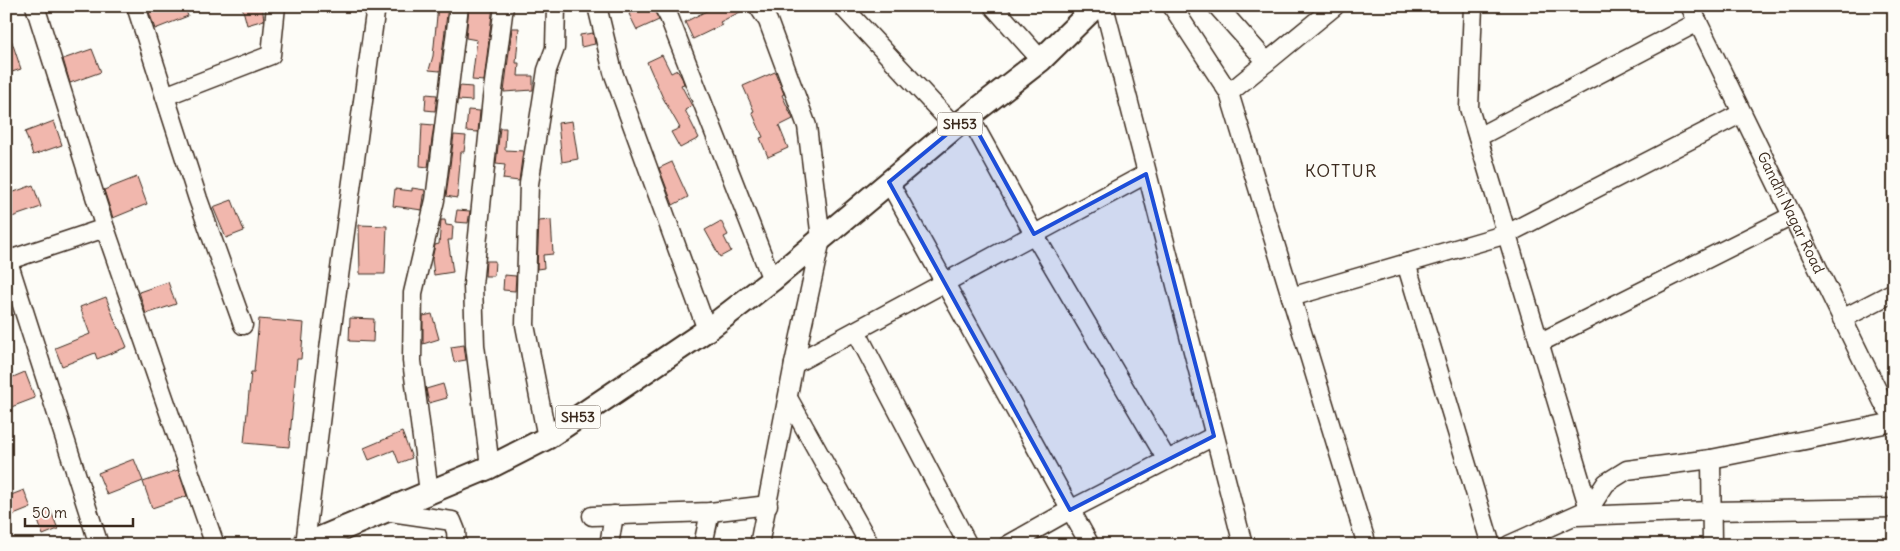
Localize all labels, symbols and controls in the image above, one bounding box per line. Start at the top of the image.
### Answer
road number: SH53 [938,112,982,136]
street label: Gandhi Nagar Road [1754,149,1829,277]
district label: KOTTUR [1305,159,1377,182]
road number: SH53 [556,406,600,428]
scale bar [25,496,132,528]
text: 50 m [32,503,67,522]

